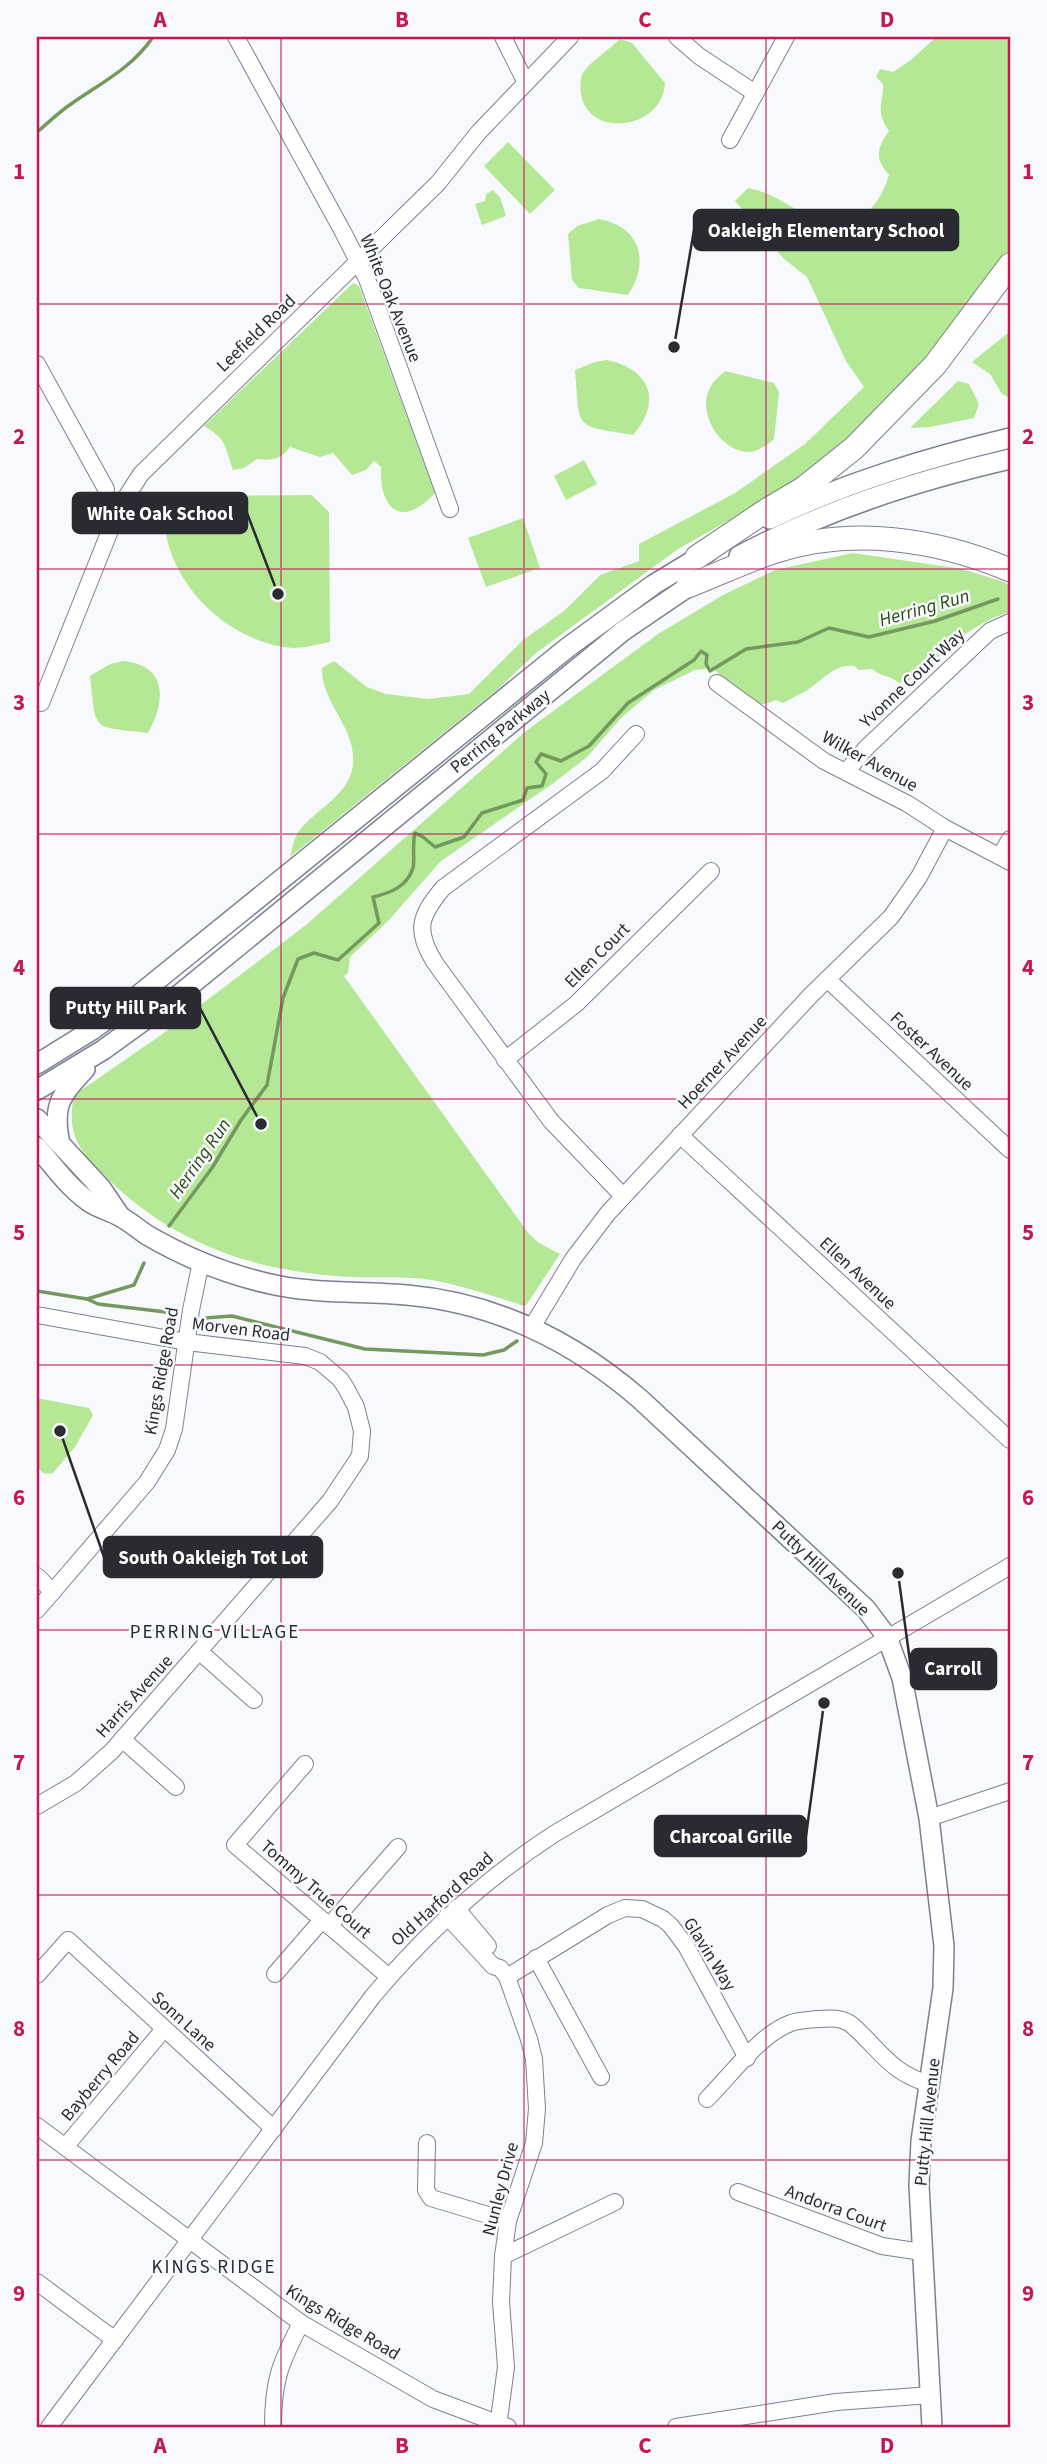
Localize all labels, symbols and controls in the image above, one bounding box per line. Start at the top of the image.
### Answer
text: A [152,3,167,36]
text: B [395,3,409,36]
text: C [638,3,652,36]
text: D [880,3,894,36]
text: 1 [13,155,25,188]
text: 1 [1022,155,1034,188]
callout: Oakleigh Elementary School [694,210,958,250]
text: Oakleigh Elementary School [708,218,945,245]
street label: White Oak Avenue [354,231,428,366]
street label: Leefield Road [211,289,302,378]
text: 2 [13,420,25,453]
text: 2 [1022,420,1034,453]
callout: White Oak School [73,493,247,533]
text: White Oak School [87,501,234,528]
water label: Herring Run [876,583,973,634]
street label: Yvonne Court Way [853,623,971,734]
street label: Perring Parkway [445,683,556,779]
text: 3 [13,686,25,719]
text: 3 [1022,686,1034,719]
street label: Wilker Avenue [817,725,922,798]
street label: Ellen Court [559,917,636,994]
text: 4 [13,951,25,984]
text: 4 [1022,951,1034,984]
callout: Putty Hill Park [51,988,200,1028]
text: Putty Hill Park [65,995,187,1022]
street label: Foster Avenue [885,1006,979,1097]
street label: Hoerner Avenue [672,1010,773,1115]
water label: Herring Run [163,1113,238,1205]
text: 5 [13,1216,25,1249]
text: 5 [1022,1216,1034,1249]
street label: Ellen Avenue [814,1231,902,1315]
street label: Kings Ridge Road [138,1305,185,1437]
street label: Morven Road [190,1311,292,1348]
text: 6 [13,1481,25,1514]
text: 6 [1022,1481,1034,1514]
street label: Putty Hill Avenue [766,1515,875,1622]
callout: South Oakleigh Tot Lot [104,1537,322,1577]
text: South Oakleigh Tot Lot [118,1545,308,1572]
district label: PERRING VILLAGE [130,1619,300,1646]
street label: Harris Avenue [90,1649,179,1743]
callout: Carroll [911,1649,996,1689]
text: Carroll [924,1656,982,1683]
text: 7 [13,1746,25,1779]
text: 7 [1022,1746,1034,1779]
callout: Charcoal Grille [655,1816,806,1856]
text: Charcoal Grille [670,1824,793,1851]
street label: Tommy True Court [255,1834,377,1945]
street label: Old Harford Road [386,1846,499,1952]
street label: Glavin Way [677,1913,742,1996]
street label: Sonn Lane [146,1986,222,2057]
text: 8 [13,2012,25,2045]
text: 8 [1022,2012,1034,2045]
street label: Bayberry Road [55,2026,145,2127]
street label: Putty Hill Avenue [908,2057,947,2187]
street label: Nunley Drive [476,2140,525,2239]
street label: Andorra Court [782,2179,890,2238]
district label: KINGS RIDGE [151,2254,277,2281]
text: 9 [13,2277,25,2310]
text: 9 [1022,2277,1034,2310]
street label: Kings Ridge Road [281,2278,405,2367]
text: A [152,2429,167,2462]
text: B [395,2429,409,2462]
text: C [638,2429,652,2462]
text: D [880,2429,894,2462]

